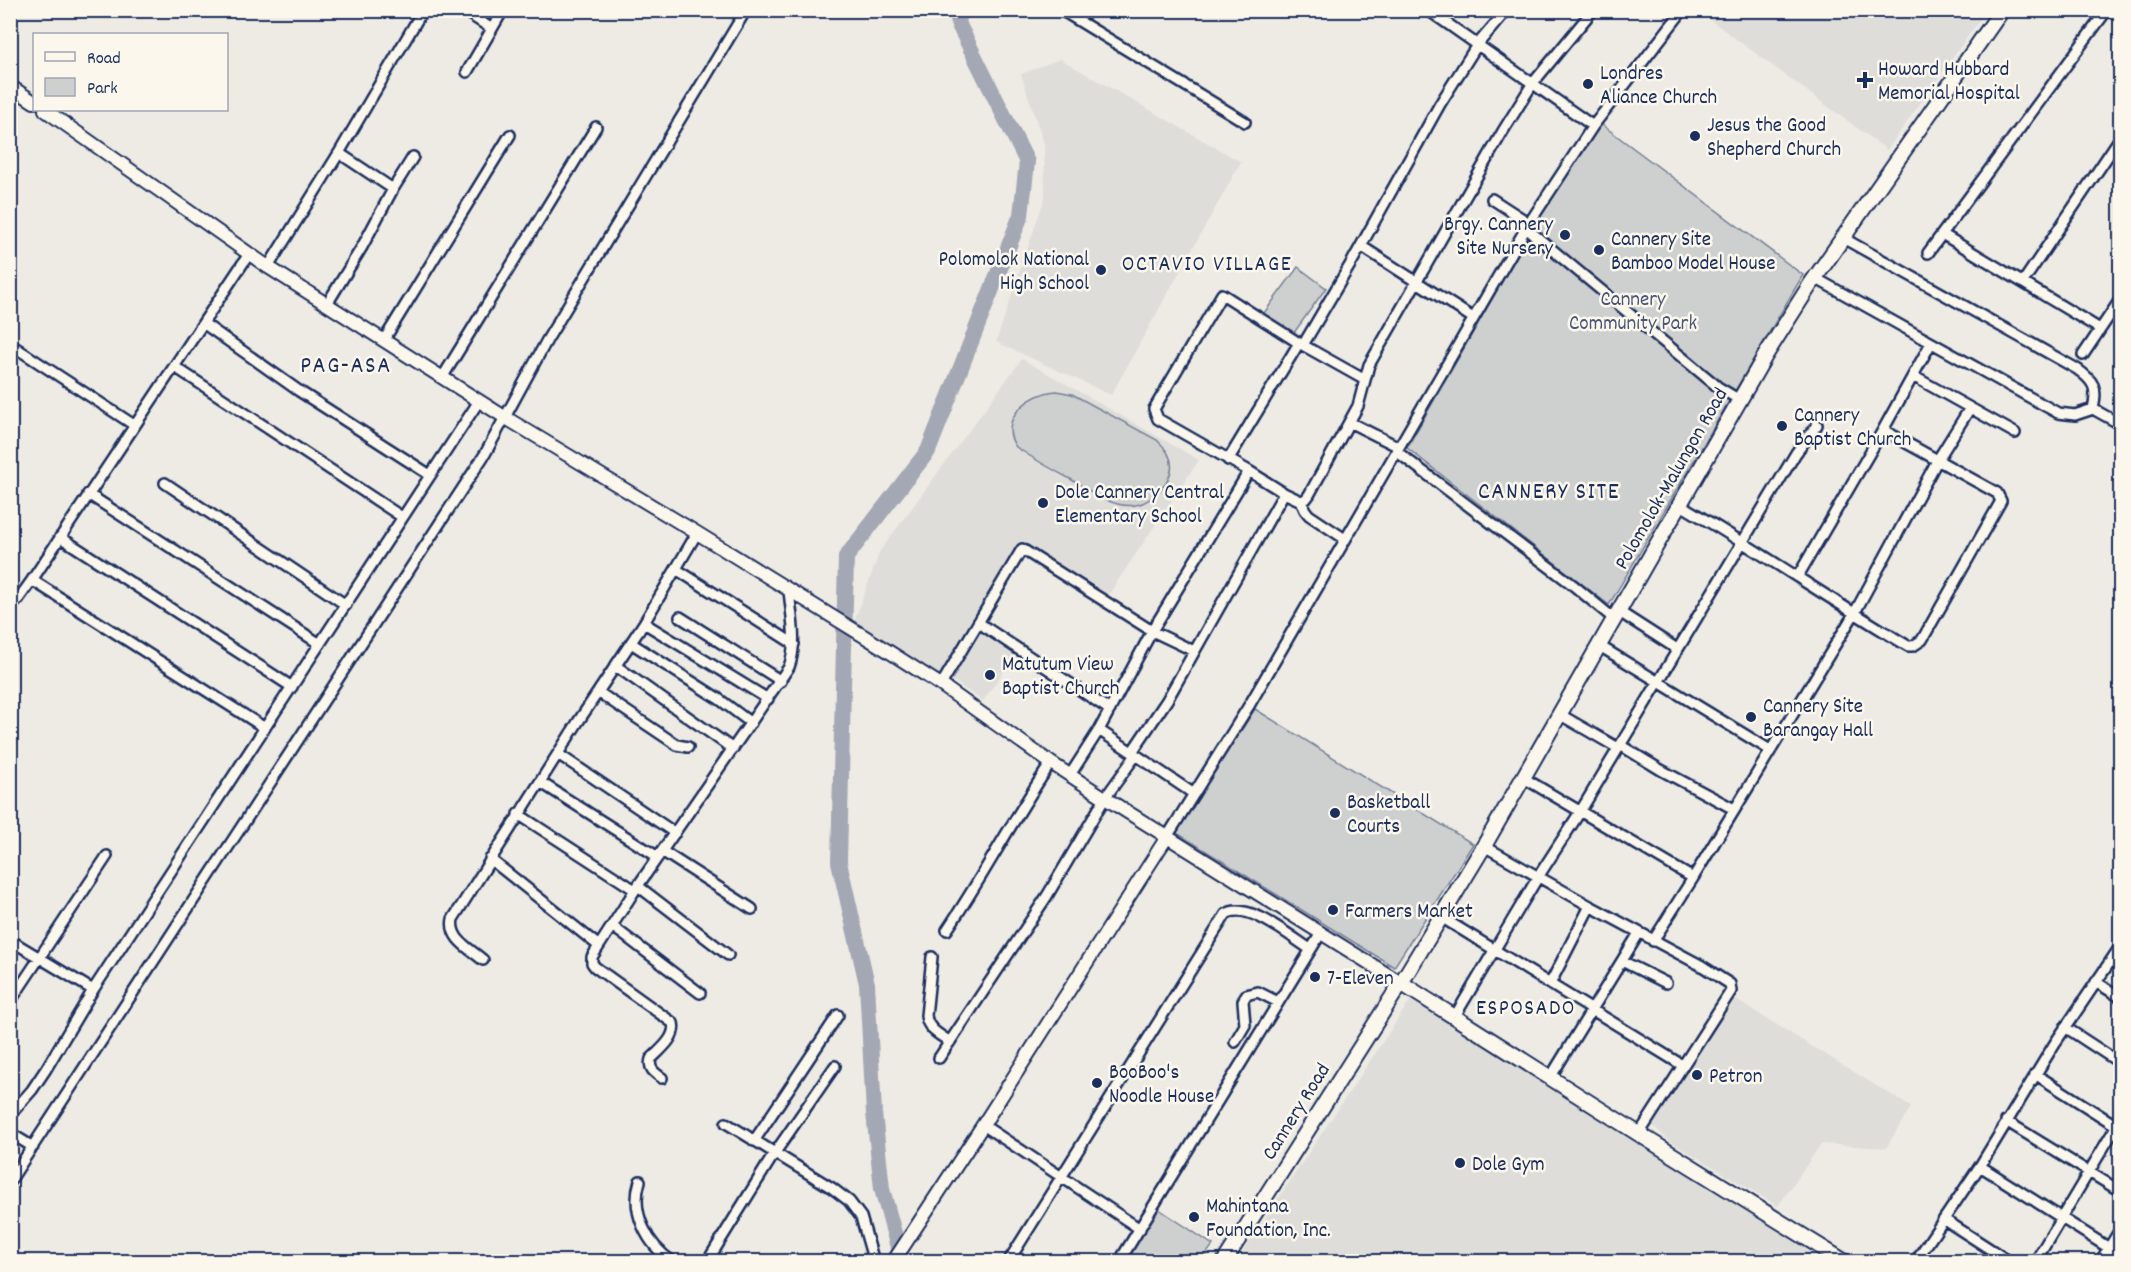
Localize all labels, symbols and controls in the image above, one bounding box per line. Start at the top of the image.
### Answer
legend [33,33,228,111]
text: Road [87,47,121,72]
place label: Howard Hubbard Memorial Hospital [1878,56,2020,110]
place label: Londres Aliance Church [1600,60,1717,114]
marker: Howard Hubbard Memorial Hospital [1856,71,1874,89]
text: Park [87,77,118,102]
marker: Londres Aliance Church [1581,77,1595,91]
place label: Jesus the Good Shepherd Church [1707,112,1841,166]
marker: Jesus the Good Shepherd Church [1688,129,1702,143]
place label: Brgy. Cannery Site Nursery [1444,211,1553,265]
place label: Cannery Site Bamboo Model House [1611,226,1776,280]
marker: Brgy. Cannery Site Nursery [1558,228,1572,242]
marker: Cannery Site Bamboo Model House [1592,243,1606,257]
place label: Polomolok National High School [939,246,1089,300]
district label: OCTAVIO VILLAGE [1122,250,1292,281]
marker: Polomolok National High School [1094,263,1108,277]
park label: Cannery Community Park [1569,286,1697,340]
district label: PAG-ASA [300,350,392,384]
street label: Polomolok-Malungon Road [1608,383,1737,576]
place label: Cannery Baptist Church [1794,402,1911,456]
marker: Cannery Baptist Church [1775,419,1789,433]
district label: CANNERY SITE [1478,476,1620,510]
place label: Dole Cannery Central Elementary School [1055,479,1224,533]
marker: Dole Cannery Central Elementary School [1036,496,1050,510]
place label: Matutum View Baptist Church [1002,651,1119,705]
marker: Matutum View Baptist Church [983,668,997,682]
place label: Cannery Site Barangay Hall [1763,693,1873,747]
marker: Cannery Site Barangay Hall [1744,710,1758,724]
place label: Basketball Courts [1347,789,1430,843]
marker: Basketball Courts [1328,806,1342,820]
place label: Farmers Market [1345,898,1473,928]
marker: Farmers Market [1326,903,1340,917]
place label: 7-Eleven [1327,965,1394,995]
marker: 7-Eleven [1308,970,1322,984]
district label: ESPOSADO [1476,994,1576,1025]
street label: Cannery Road [1256,1058,1339,1167]
place label: BooBoo's Noodle House [1109,1059,1214,1113]
place label: Petron [1709,1063,1762,1093]
marker: Petron [1690,1068,1704,1082]
marker: BooBoo's Noodle House [1090,1076,1104,1090]
place label: Dole Gym [1472,1151,1545,1181]
marker: Dole Gym [1453,1156,1467,1170]
place label: Mahintana Foundation, Inc. [1206,1193,1331,1247]
marker: Mahintana Foundation, Inc. [1187,1210,1201,1224]

